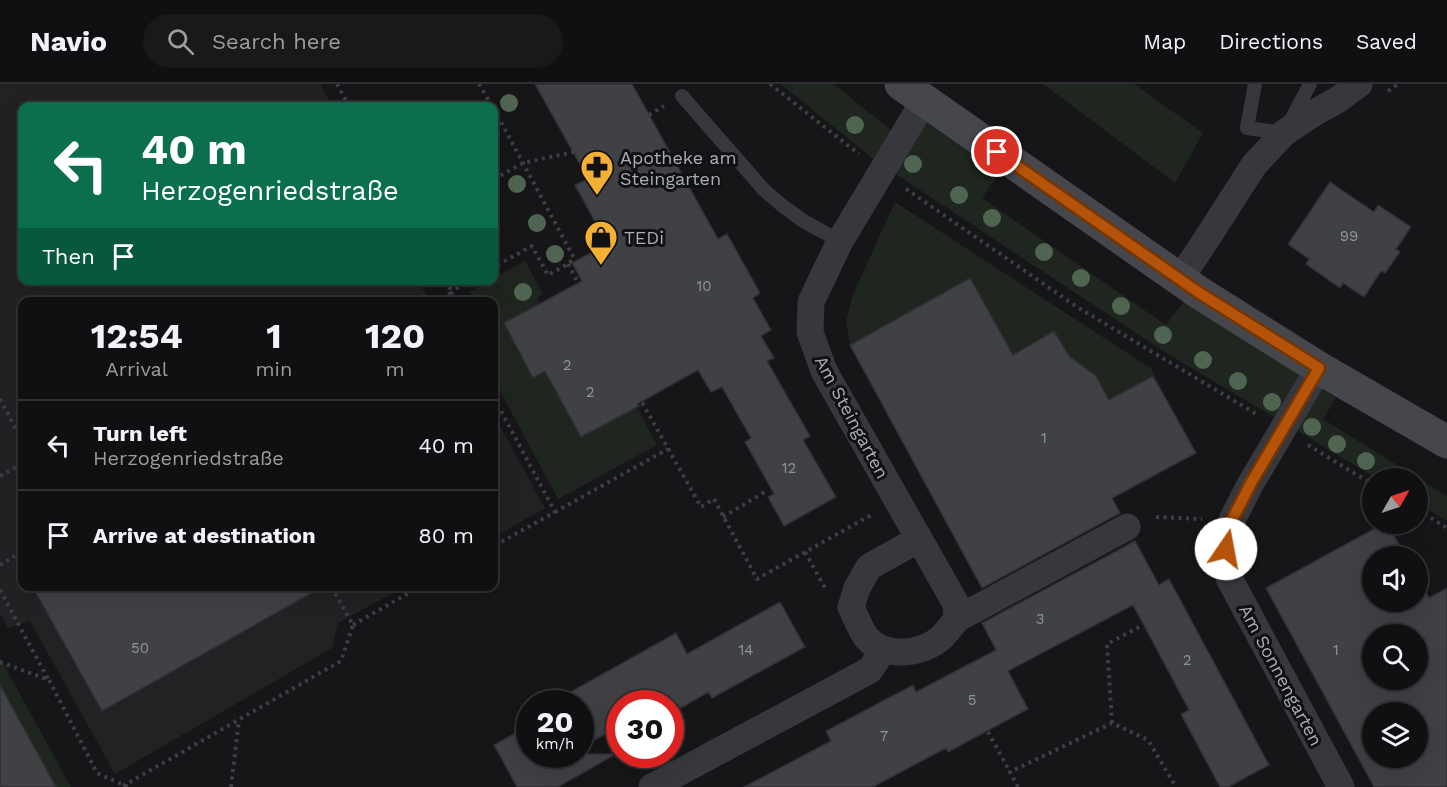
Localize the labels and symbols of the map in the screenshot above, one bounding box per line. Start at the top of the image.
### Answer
pin [971,126,1022,177]
place label: Apotheke am Steingarten [620,147,737,189]
pharmacy icon: Apotheke am Steingarten [579,149,615,196]
shop icon: TEDi [583,219,619,266]
place label: TEDi [624,227,664,248]
house number: 99 [1340,227,1358,245]
house number: 10 [696,277,712,295]
street label: Am Steingarten [811,352,893,482]
house number: 2 [563,356,571,374]
house number: 2 [586,383,594,401]
house number: 1 [1041,429,1047,447]
house number: 12 [782,459,796,477]
north arrow [1362,468,1428,534]
position arrow [1194,517,1258,581]
street label: Am Sonnengarten [1235,601,1327,749]
house number: 3 [1036,610,1044,628]
house number: 50 [131,639,149,657]
house number: 14 [738,641,754,659]
house number: 1 [1333,641,1339,659]
house number: 2 [1183,651,1191,669]
speed limit sign: 30 [606,690,684,768]
house number: 5 [968,691,976,709]
house number: 7 [880,727,888,745]

